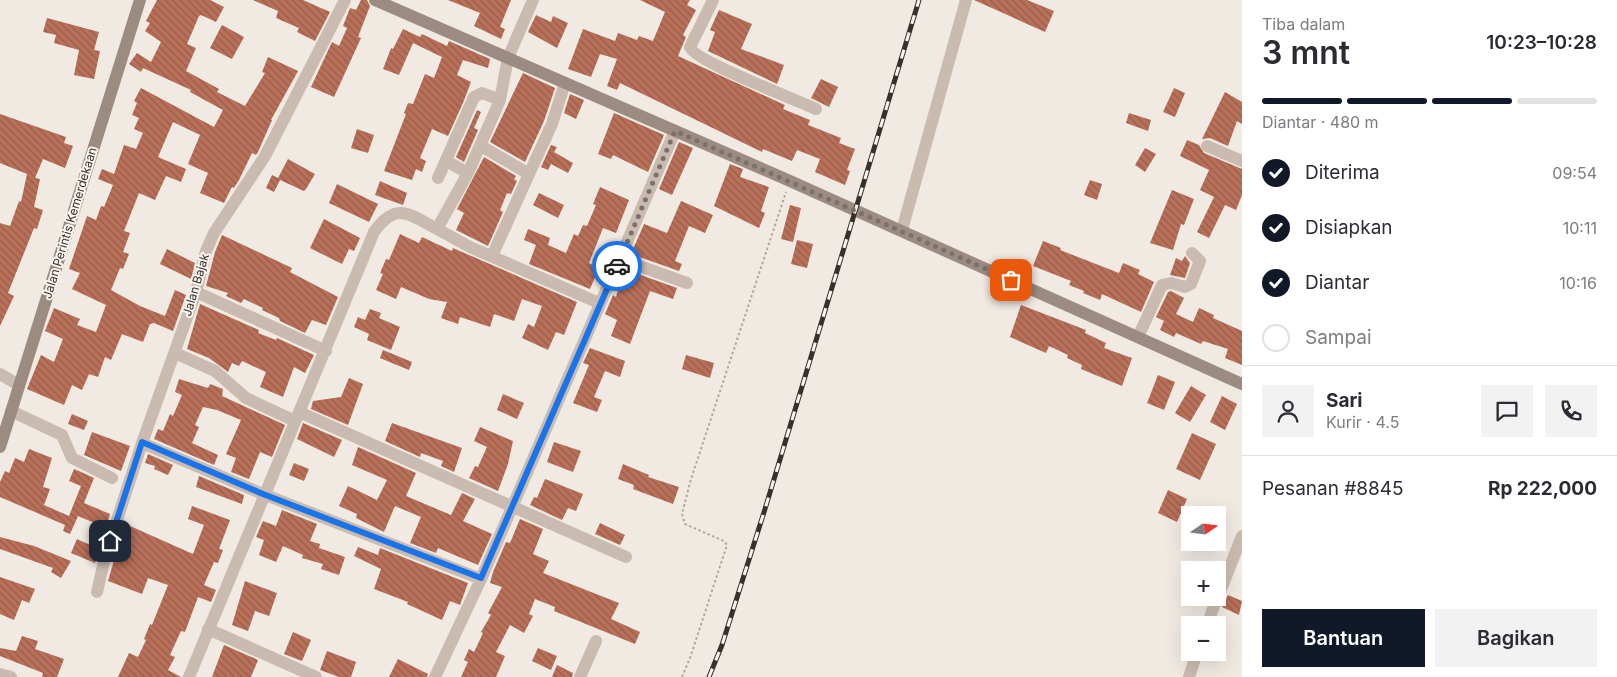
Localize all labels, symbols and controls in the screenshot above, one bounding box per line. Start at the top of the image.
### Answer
text: Tiba dalam [1262,14,1345,34]
text: 10:23–10:28 [1486,31,1597,54]
text: 3 mnt [1262,33,1350,72]
text: Diantar · 480 m [1262,112,1379,132]
street label: Jalan Perintis Kemerdekaan [39,145,100,300]
icon: check [1262,159,1290,187]
text: Diterima [1305,161,1380,184]
text: 09:54 [1552,163,1597,183]
icon: check [1262,214,1290,242]
text: Disiapkan [1305,216,1393,239]
text: 10:11 [1563,218,1597,238]
courier [592,241,642,291]
street label: Jalan Bajak [179,251,212,318]
icon: car [603,252,631,280]
pin [990,259,1032,301]
icon: bag [997,266,1025,294]
icon: check [1262,269,1290,297]
text: Diantar [1305,271,1369,294]
text: 10:16 [1559,273,1597,293]
text: Sampai [1305,326,1372,349]
button: person [1262,385,1314,437]
button: chat [1481,385,1533,437]
button: phone [1545,385,1597,437]
text: Sari [1326,389,1363,412]
text: Kurir · 4.5 [1326,412,1399,432]
text: Pesanan #8845 [1262,477,1404,500]
text: Rp 222,000 [1488,477,1597,500]
north arrow [1181,506,1226,551]
map controls [1181,506,1226,661]
pin [89,520,131,562]
icon: home [96,527,124,555]
button: + [1181,561,1226,606]
button: Bantuan [1262,609,1425,667]
button: Bagikan [1435,609,1597,667]
button: − [1181,616,1226,661]

